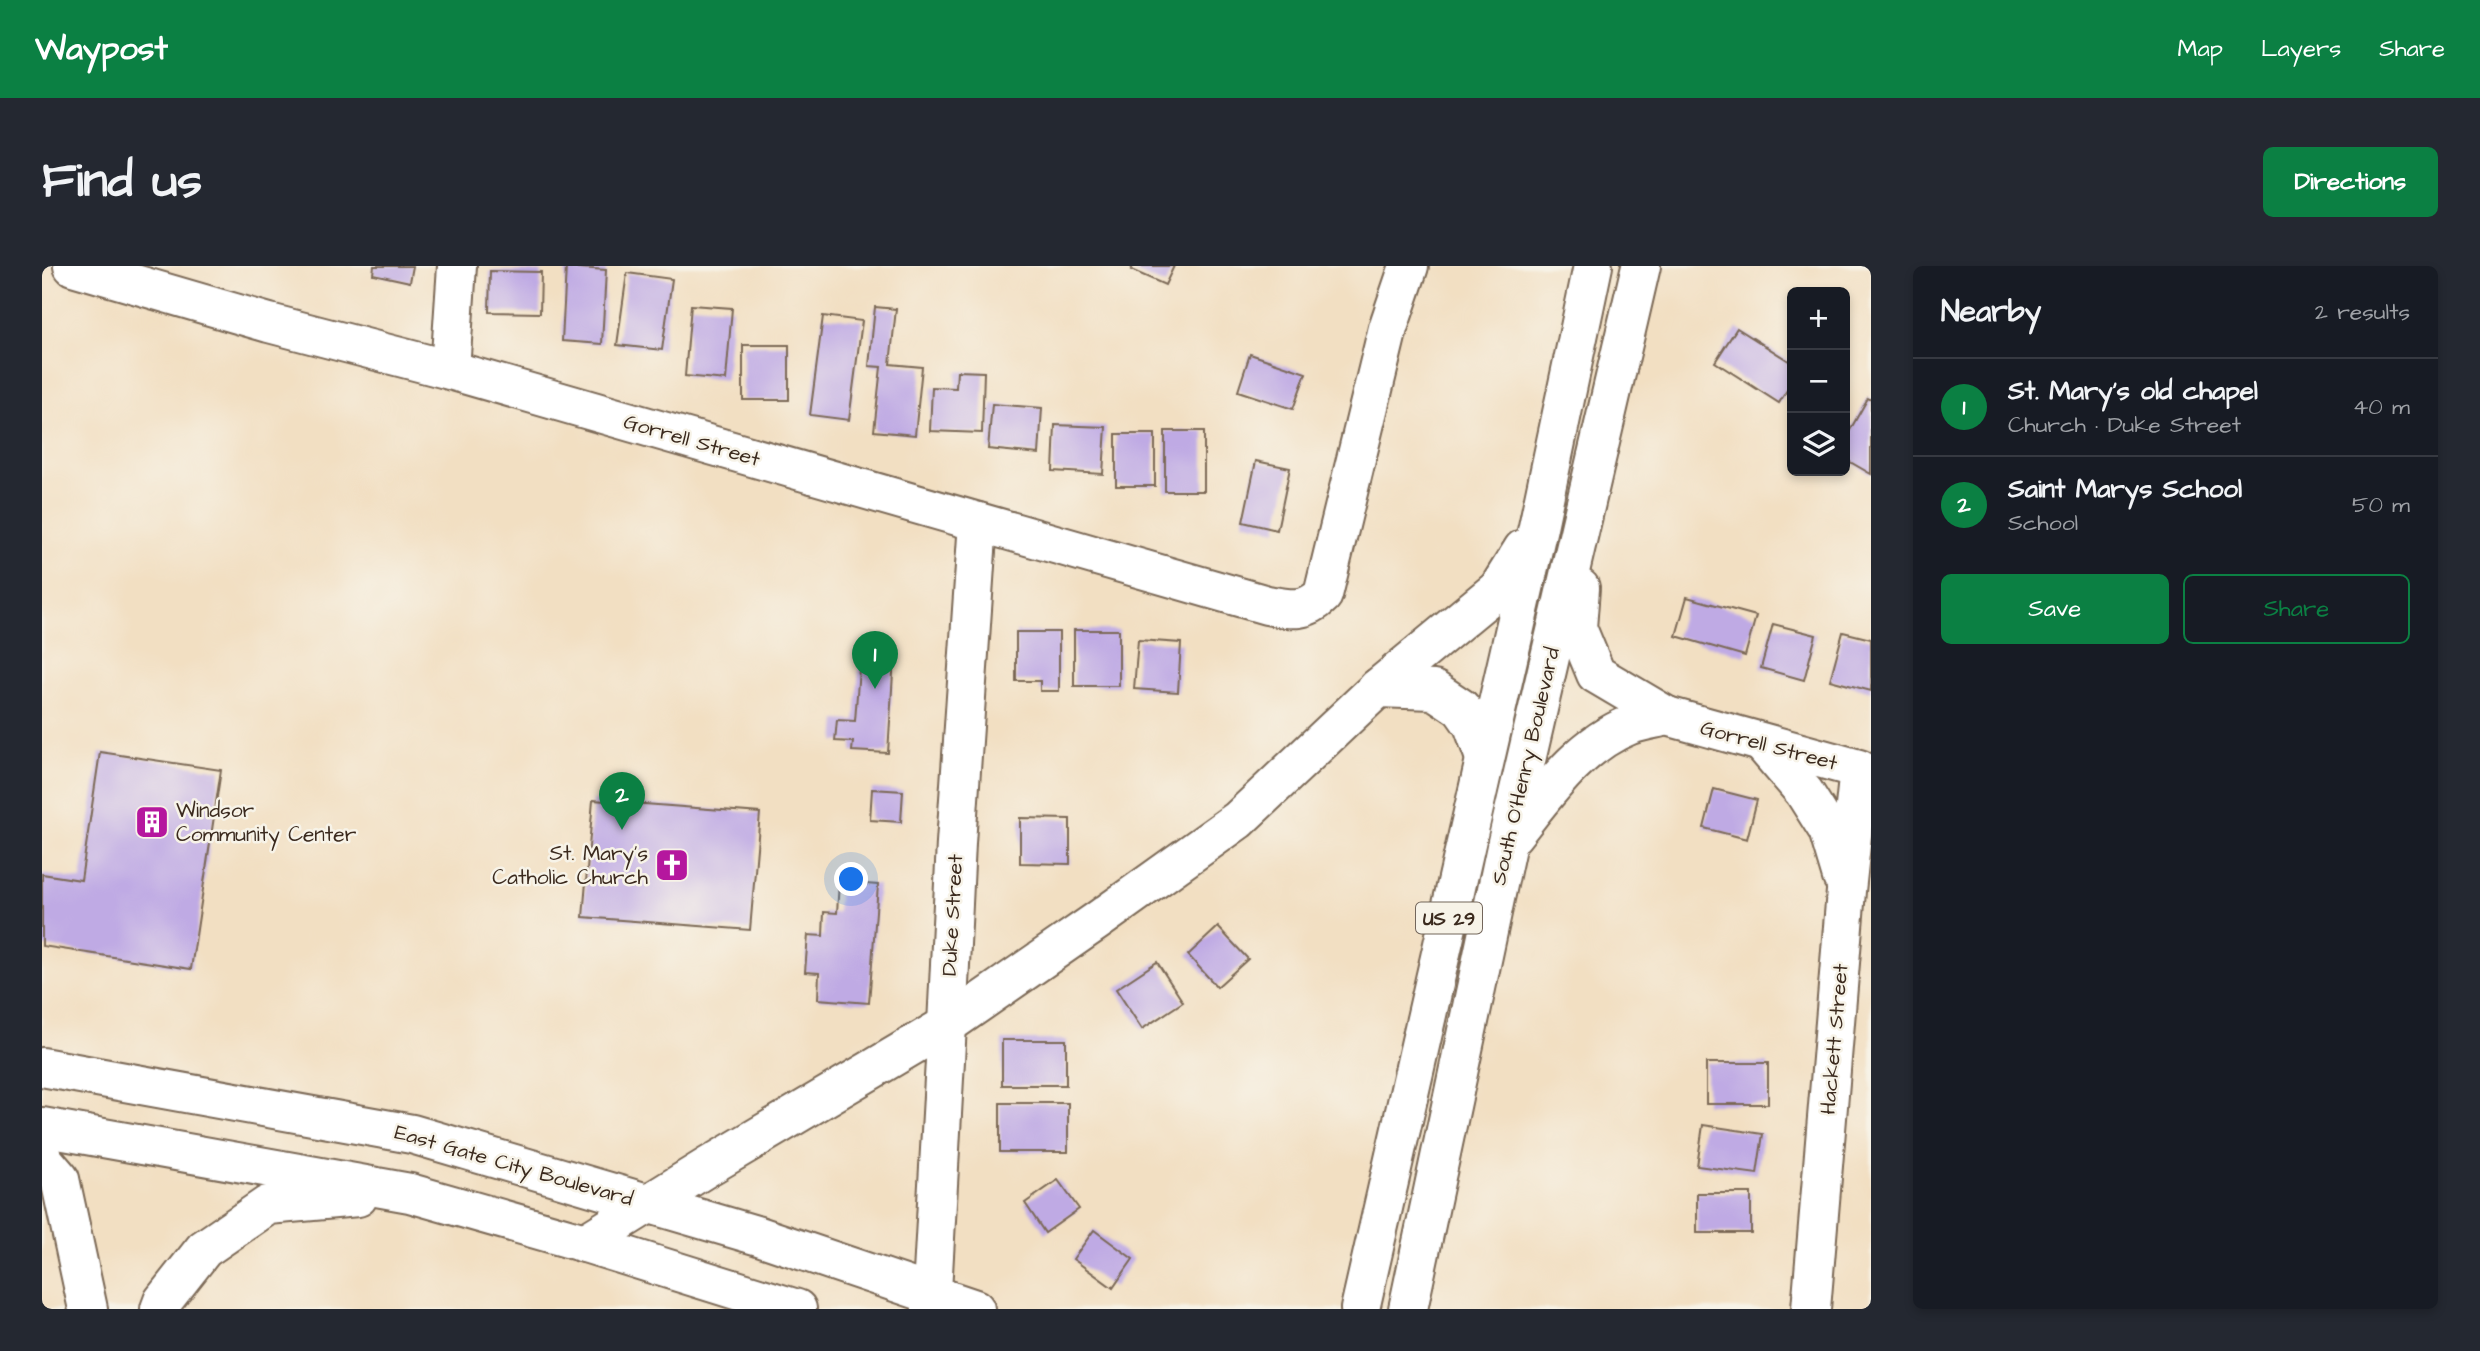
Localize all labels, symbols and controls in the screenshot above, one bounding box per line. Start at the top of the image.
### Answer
text: Waypost [35,26,168,72]
text: Map [2178,32,2223,66]
text: Layers [2261,32,2341,66]
text: Share [2379,32,2445,66]
button: Directions [2263,147,2438,217]
text: Find us [42,148,202,216]
map controls [1787,287,1850,476]
button: + [1787,287,1850,350]
text: Nearby [1941,291,2041,333]
text: 2 results [2315,296,2410,328]
button: − [1787,350,1850,413]
text: St. Mary's old chapel [2008,373,2258,409]
text: 1 [1963,391,1965,423]
text: 40 m [2353,391,2410,423]
street label: Gorrell Street [620,407,764,474]
text: Church · Duke Street [2008,409,2241,441]
button: layers [1787,413,1850,476]
text: Saint Marys School [2008,471,2242,507]
text: 2 [1957,489,1971,521]
text: 50 m [2352,489,2410,521]
text: School [2008,507,2078,539]
button: Save [1941,574,2169,644]
button: Share [2183,574,2410,644]
pin: 1 [852,631,898,689]
street label: South O'Henry Boulevard [1484,644,1569,888]
street label: Gorrell Street [1697,713,1841,778]
pin: 2 [599,772,645,830]
place label: Windsor Community Center [176,796,357,851]
building icon: Windsor Community Center [133,803,171,841]
place label: St. Mary's Catholic Church [492,839,649,892]
church icon: St. Mary's Catholic Church [653,846,691,884]
street label: Duke Street [935,853,970,977]
your location [834,862,868,896]
road number: US 29 [1416,902,1482,933]
street label: Hackett Street [1813,962,1856,1116]
street label: East Gate City Boulevard [391,1118,637,1215]

